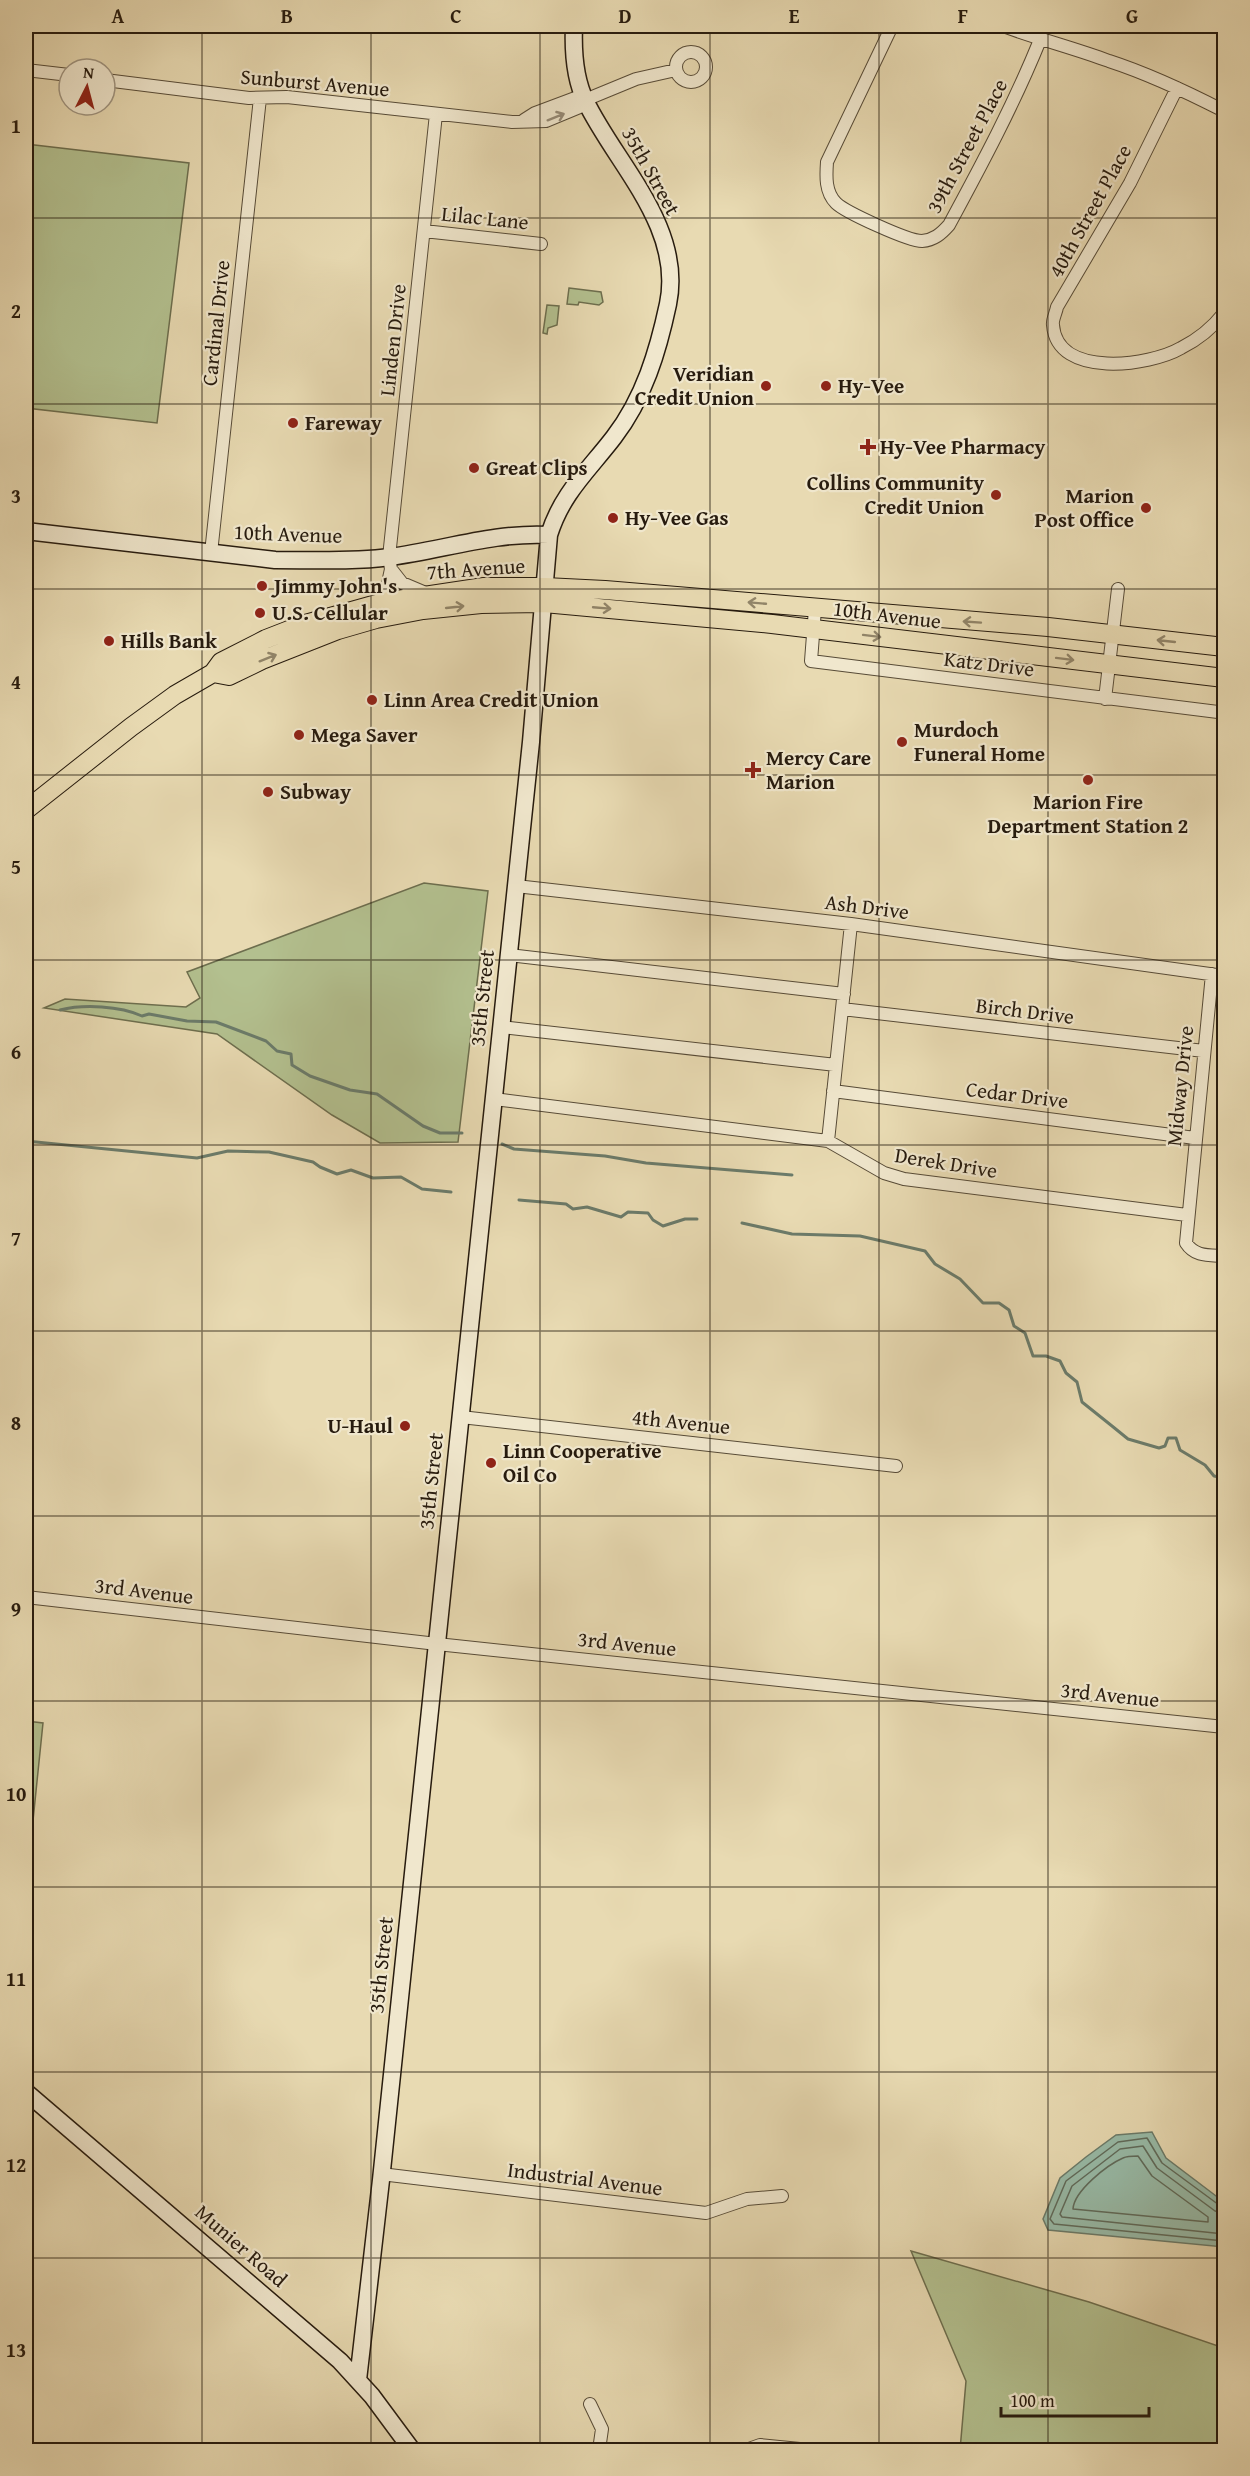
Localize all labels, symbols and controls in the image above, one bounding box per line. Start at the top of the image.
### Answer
text: A [112,1,125,30]
text: B [281,1,293,30]
text: C [450,1,462,30]
text: D [618,1,632,30]
text: E [789,1,800,30]
text: F [958,1,968,30]
text: G [1126,1,1138,30]
north arrow [57,57,117,117]
text: N [82,60,95,85]
street label: Sunburst Avenue [239,61,391,104]
street label: 39th Street Place [918,73,1015,218]
text: 1 [11,111,21,140]
one-way arrow [546,111,565,122]
street label: 35th Street [614,121,689,221]
street label: 40th Street Place [1040,138,1139,283]
street label: Lilac Lane [440,198,530,238]
street label: Cardinal Drive [193,258,238,387]
street label: Linden Drive [371,282,414,398]
text: 2 [11,296,21,325]
place label: Veridian Credit Union [635,358,755,413]
place label: Hy-Vee [838,370,904,401]
marker: Veridian Credit Union [759,379,773,393]
marker: Hy-Vee [819,379,833,393]
place label: Fareway [305,407,382,438]
marker: Fareway [286,416,300,430]
place label: Hy-Vee Pharmacy [880,431,1045,462]
marker: Hy-Vee Pharmacy [861,440,875,454]
place label: Great Clips [486,452,588,483]
marker: Great Clips [467,461,481,475]
place label: Collins Community Credit Union [807,467,985,522]
place label: Marion Post Office [1035,480,1135,535]
text: 3 [11,481,21,510]
marker: Collins Community Credit Union [989,488,1003,502]
marker: Marion Post Office [1139,501,1153,515]
place label: Hy-Vee Gas [625,502,729,533]
marker: Hy-Vee Gas [606,511,620,525]
street label: 10th Avenue [233,516,343,551]
street label: 7th Avenue [426,550,526,587]
place label: Jimmy John's [271,570,397,601]
marker: Jimmy John's [255,579,269,593]
street label: 10th Avenue [831,593,943,637]
place label: U.S. Cellular [272,597,388,628]
one-way arrow [748,597,768,608]
one-way arrow [445,601,464,612]
one-way arrow [592,603,612,614]
marker: U.S. Cellular [253,606,267,620]
one-way arrow [963,616,983,627]
place label: Hills Bank [121,625,218,656]
one-way arrow [861,630,881,641]
marker: Hills Bank [102,634,116,648]
one-way arrow [1157,635,1177,646]
street label: Katz Drive [942,643,1036,684]
one-way arrow [258,652,276,663]
one-way arrow [1055,654,1075,665]
text: 4 [11,667,21,696]
place label: Linn Area Credit Union [384,684,599,715]
marker: Linn Area Credit Union [365,693,379,707]
place label: Murdoch Funeral Home [914,714,1045,769]
place label: Mega Saver [311,719,418,750]
marker: Mega Saver [292,728,306,742]
marker: Murdoch Funeral Home [895,735,909,749]
place label: Mercy Care Marion [766,742,871,797]
marker: Mercy Care Marion [744,761,762,779]
marker: Marion Fire Department Station 2 [1081,773,1095,787]
place label: Subway [280,776,351,807]
marker: Subway [261,785,275,799]
place label: Marion Fire Department Station 2 [988,786,1188,841]
text: 5 [11,852,21,881]
street label: Ash Drive [823,886,911,927]
street label: 35th Street [461,947,502,1048]
street label: Birch Drive [974,989,1076,1032]
street label: Midway Drive [1158,1024,1201,1148]
text: 6 [11,1037,21,1066]
street label: Cedar Drive [964,1073,1070,1116]
street label: Derek Drive [893,1139,1000,1186]
text: 7 [11,1223,21,1252]
street label: 4th Avenue [630,1401,732,1442]
text: 8 [11,1408,21,1437]
place label: U-Haul [327,1410,393,1441]
marker: U-Haul [398,1419,412,1433]
street label: 35th Street [410,1430,451,1531]
place label: Linn Cooperative Oil Co [503,1435,662,1490]
marker: Linn Cooperative Oil Co [484,1456,498,1470]
street label: 3rd Avenue [93,1569,195,1612]
text: 9 [11,1594,21,1623]
street label: 3rd Avenue [576,1623,678,1664]
street label: 3rd Avenue [1059,1674,1161,1715]
text: 10 [6,1779,26,1808]
street label: 35th Street [360,1914,401,2015]
text: 11 [6,1964,26,1993]
text: 12 [6,2150,26,2179]
street label: Industrial Avenue [506,2154,665,2203]
street label: Munier Road [188,2197,295,2295]
text: 13 [6,2335,26,2364]
scale bar [1001,2380,1150,2418]
text: 100 m [1010,2387,1055,2414]

